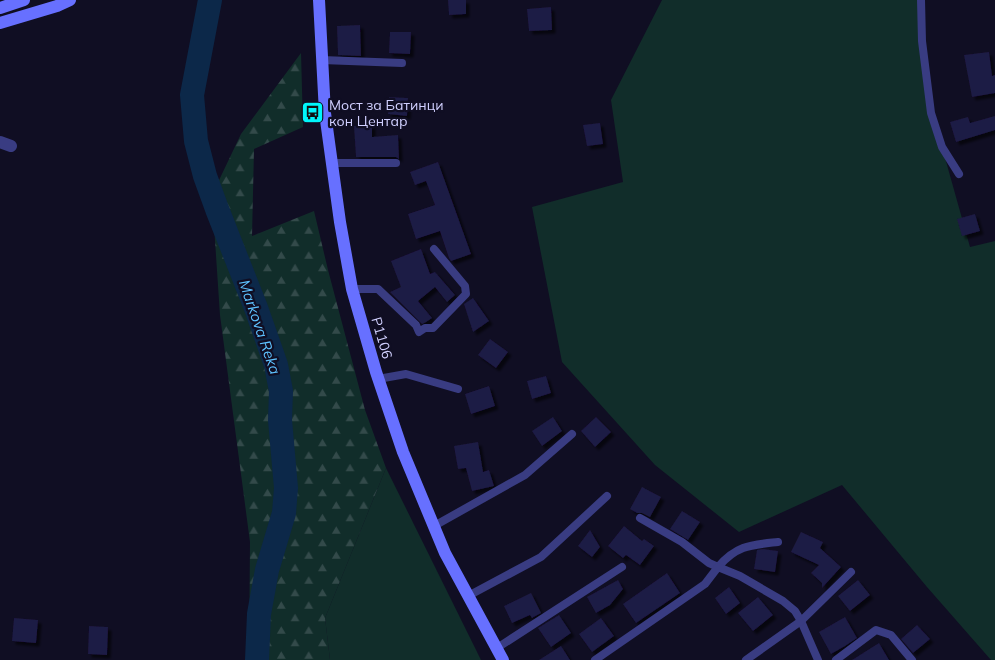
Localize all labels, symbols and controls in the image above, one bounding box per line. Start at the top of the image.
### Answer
place label: Мост за Батинци кон Центар [329,96,444,130]
bus stop icon: Мост за Батинци кон Центар [301,101,325,125]
water label: Markova Reka [235,277,285,377]
street label: P1106 [367,315,397,361]

